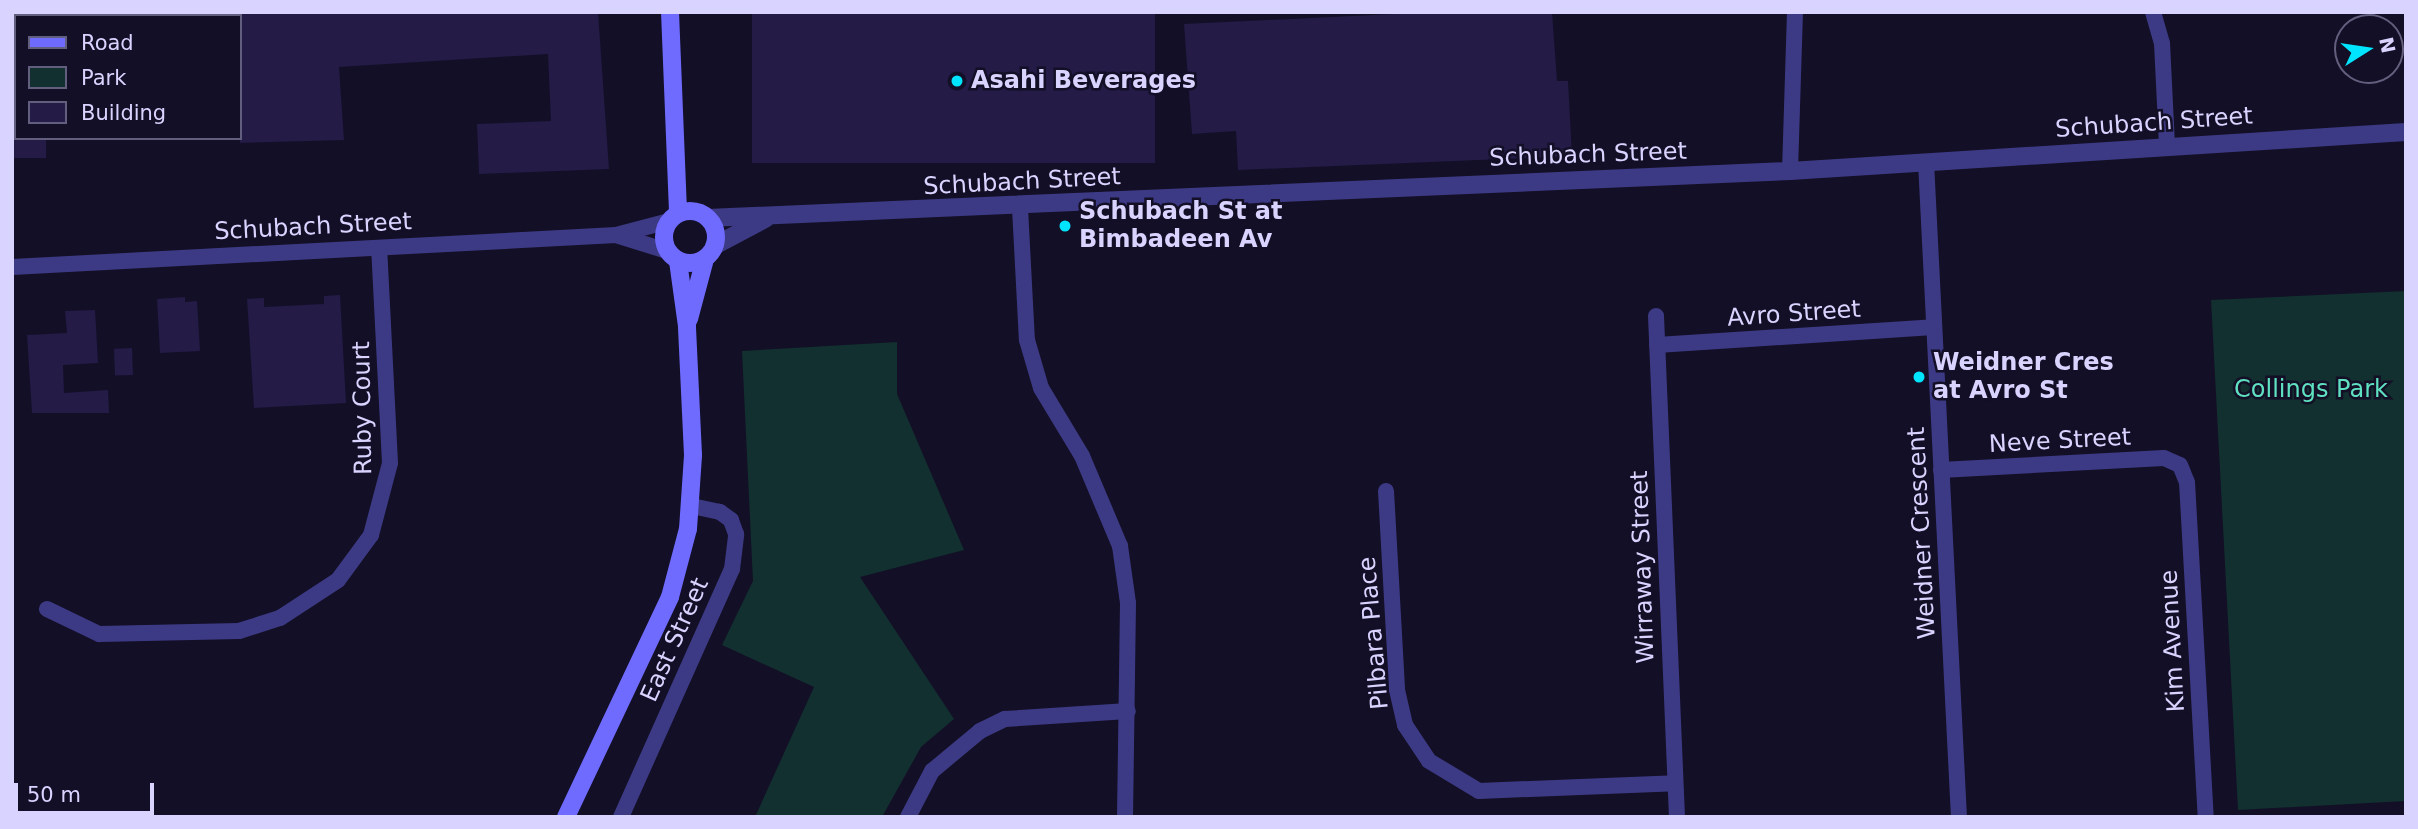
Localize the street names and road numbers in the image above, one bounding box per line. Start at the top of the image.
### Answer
street label: Schubach Street [2054,102,2254,144]
street label: Schubach Street [1489,137,1687,173]
street label: Schubach Street [923,162,1121,202]
street label: Schubach Street [214,207,412,247]
street label: Avro Street [1726,295,1862,333]
street label: Ruby Court [347,341,379,475]
street label: Neve Street [1988,423,2132,459]
street label: Weidner Crescent [1902,426,1942,640]
street label: Wirraway Street [1625,470,1661,664]
street label: Pilbara Place [1353,555,1395,711]
street label: Kim Avenue [2155,569,2191,713]
street label: East Street [635,574,715,706]

